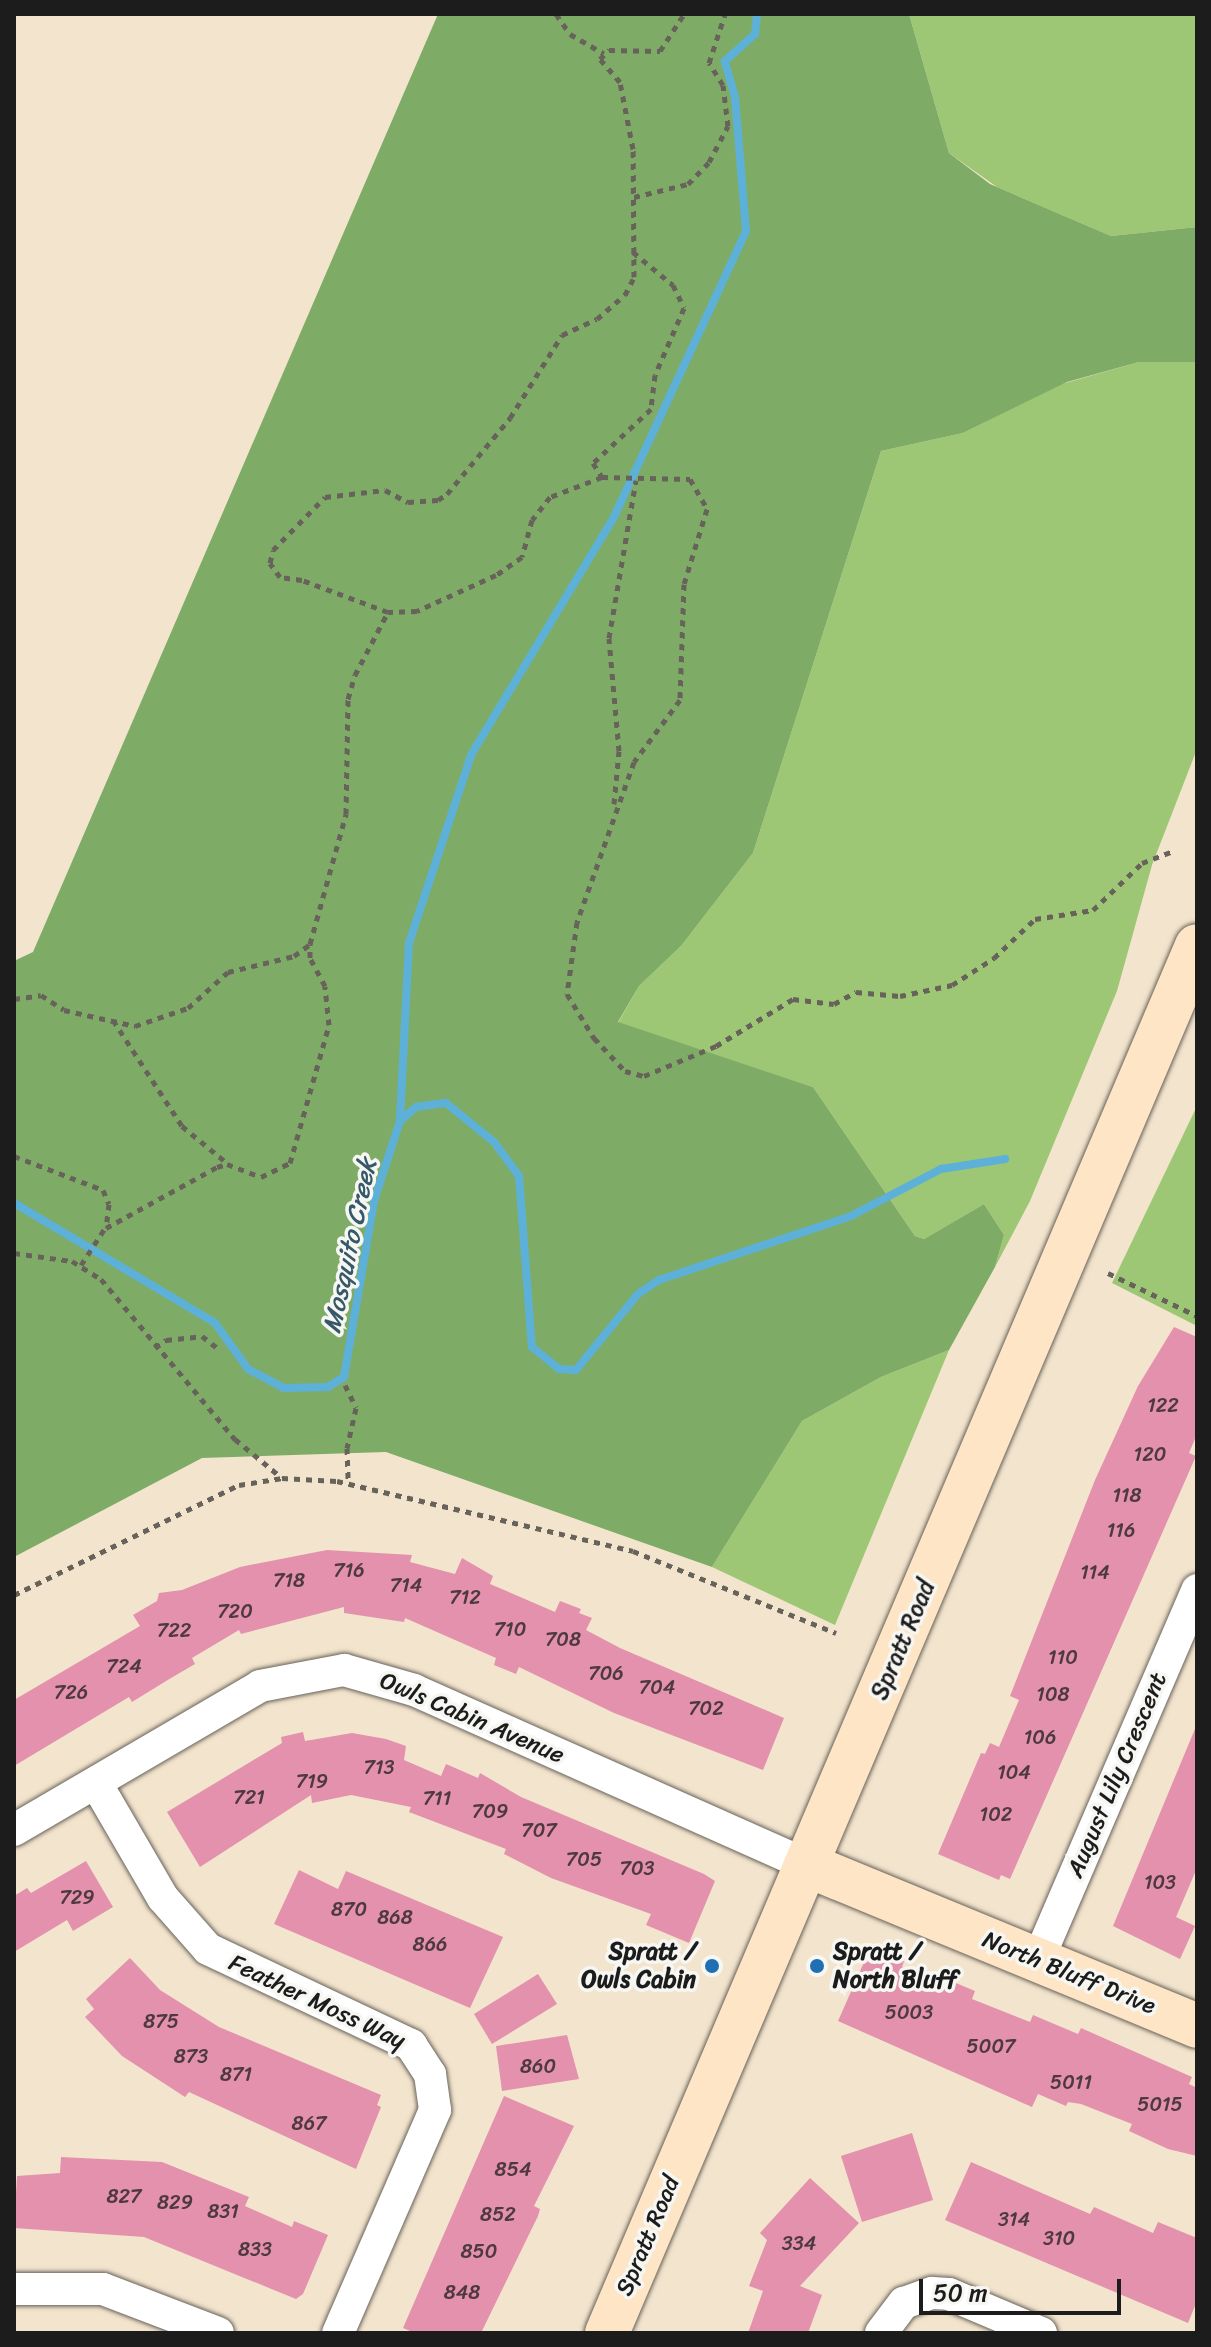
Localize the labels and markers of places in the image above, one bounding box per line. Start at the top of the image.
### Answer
place label: Spratt / Owls Cabin [581,1938,696,1994]
place label: Spratt / North Bluff [833,1938,957,1994]
marker: Spratt / Owls Cabin [703,1957,721,1975]
marker: Spratt / North Bluff [808,1957,826,1975]

